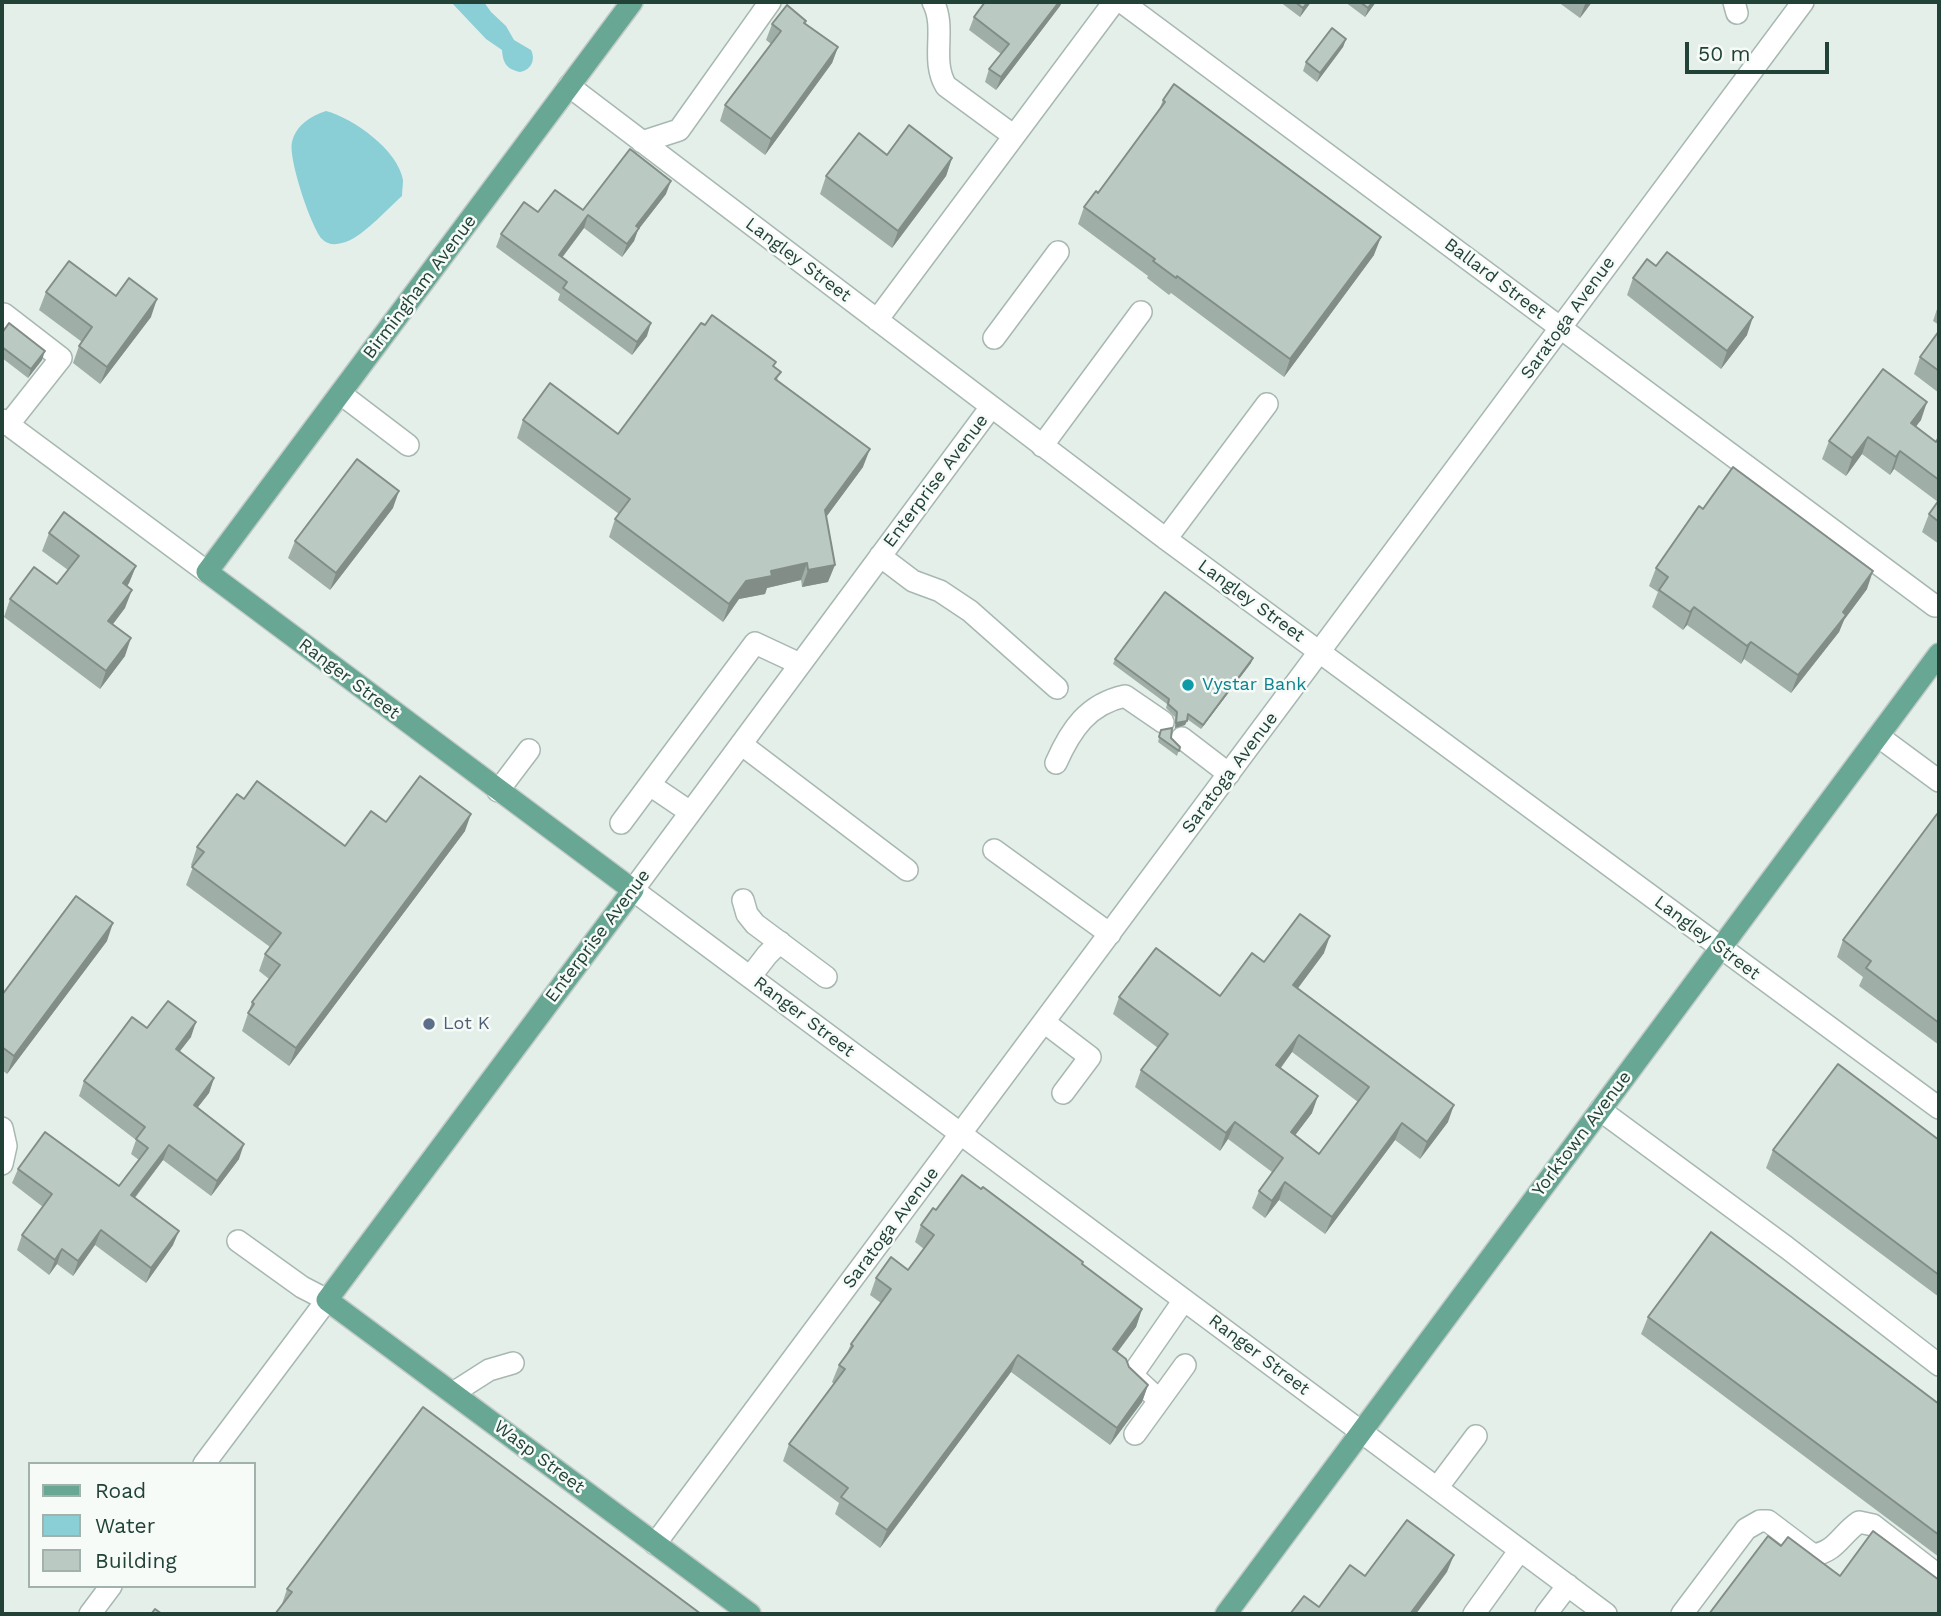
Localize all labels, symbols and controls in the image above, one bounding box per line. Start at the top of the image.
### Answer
scale bar [1689,28,1832,72]
text: 50 m [1698,41,1750,66]
street label: Birmingham Avenue [359,211,481,363]
street label: Langley Street [741,213,855,307]
street label: Ballard Street [1440,234,1550,324]
street label: Saratoga Avenue [1516,252,1620,384]
street label: Enterprise Avenue [879,410,993,552]
street label: Langley Street [1193,555,1309,647]
street label: Ranger Street [294,634,404,724]
place label: Vystar Bank [1202,674,1307,696]
marker: Vystar Bank [1180,677,1196,693]
street label: Saratoga Avenue [1177,708,1283,838]
street label: Enterprise Avenue [541,865,655,1007]
street label: Langley Street [1650,891,1764,985]
street label: Ranger Street [749,972,859,1062]
place label: Lot K [443,1013,490,1035]
marker: Lot K [421,1016,437,1032]
street label: Yorktown Avenue [1528,1067,1636,1201]
street label: Saratoga Avenue [838,1163,944,1293]
street label: Ranger Street [1204,1310,1314,1400]
street label: Wasp Street [489,1416,589,1498]
legend [28,1462,256,1588]
text: Road [95,1478,146,1503]
text: Water [95,1513,155,1538]
text: Building [95,1548,177,1573]

